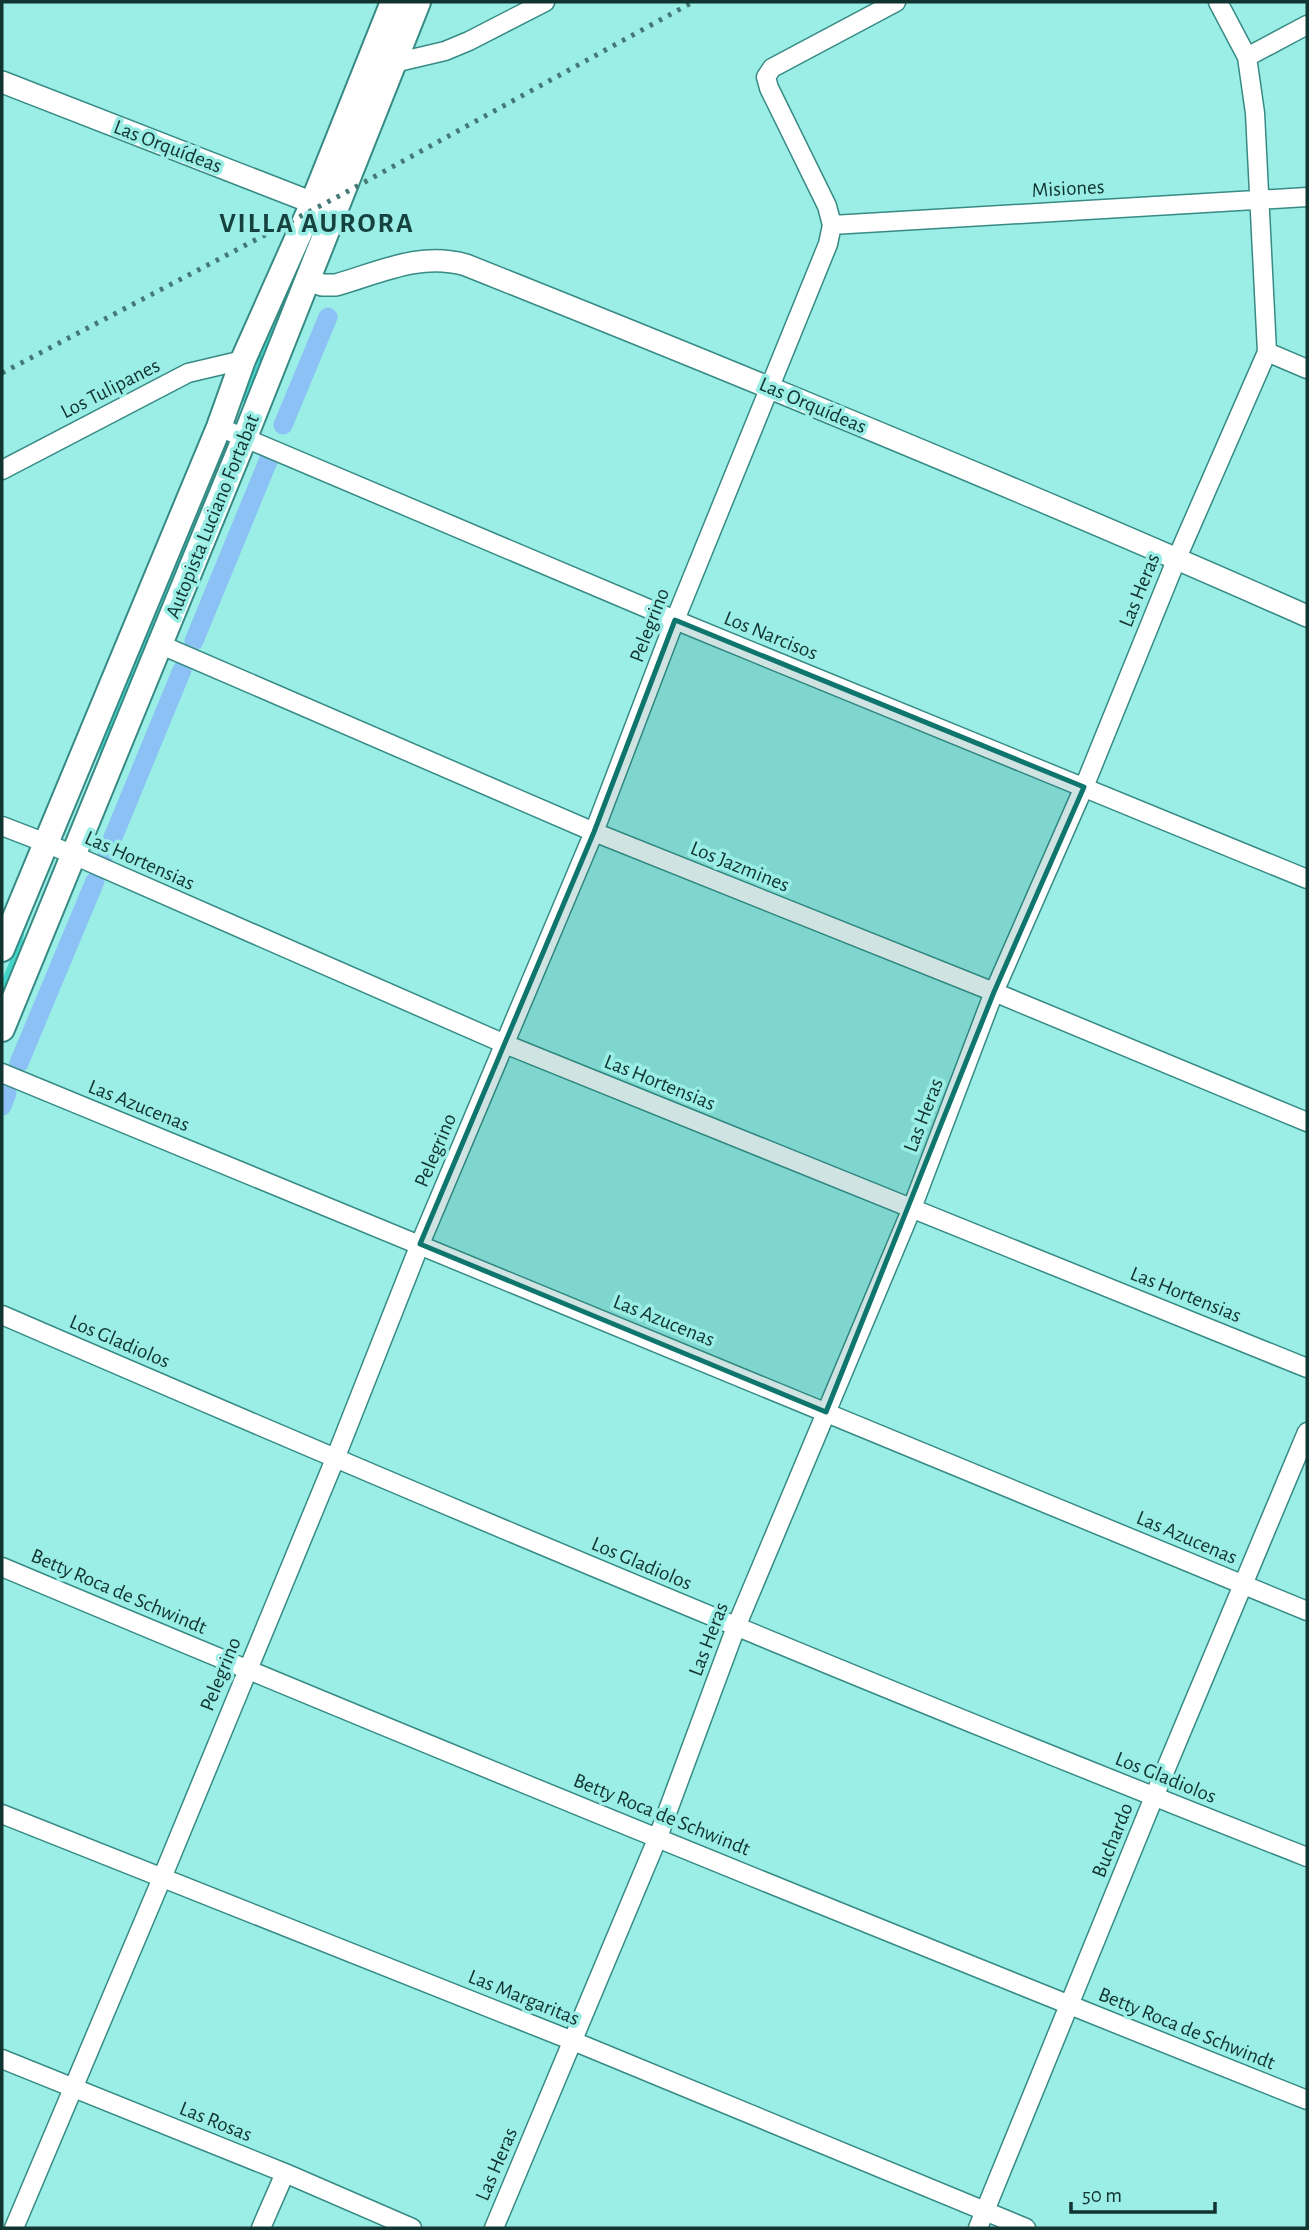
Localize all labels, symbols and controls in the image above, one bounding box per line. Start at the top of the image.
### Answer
street label: Las Orquídeas [111,116,225,177]
street label: Misiones [1031,176,1105,201]
district label: VILLA AURORA [219,210,415,238]
street label: Los Tulipanes [57,355,163,422]
street label: Las Orquídeas [756,373,870,437]
street label: Autopista Luciano Fortabat [162,411,263,621]
street label: Las Heras [1115,550,1164,630]
street label: Pelegrino [626,585,673,665]
street label: Los Narcisos [721,607,821,664]
street label: Las Hortensias [82,827,198,894]
street label: Los Jazmines [687,837,792,896]
street label: Las Hortensias [601,1051,718,1114]
street label: Las Heras [900,1075,947,1155]
street label: Las Azucenas [85,1076,192,1135]
street label: Pelegrino [411,1110,460,1190]
street label: Las Hortensias [1127,1263,1244,1326]
street label: Las Azucenas [610,1291,717,1350]
street label: Los Gladiolos [67,1311,173,1372]
street label: Las Azucenas [1133,1507,1240,1568]
street label: Los Gladiolos [589,1533,695,1594]
street label: Betty Roca de Schwindt [28,1545,210,1638]
street label: Las Heras [685,1599,732,1679]
street label: Pelegrino [196,1634,245,1714]
street label: Los Gladiolos [1112,1748,1219,1807]
street label: Betty Roca de Schwindt [570,1769,753,1860]
street label: Buchardo [1088,1800,1137,1880]
street label: Las Margaritas [465,1966,582,2029]
street label: Betty Roca de Schwindt [1095,1983,1278,2074]
street label: Las Rosas [177,2097,255,2145]
street label: Las Heras [472,2124,521,2204]
scale bar [1071,2170,1214,2214]
text: 50 m [1082,2185,1122,2206]

